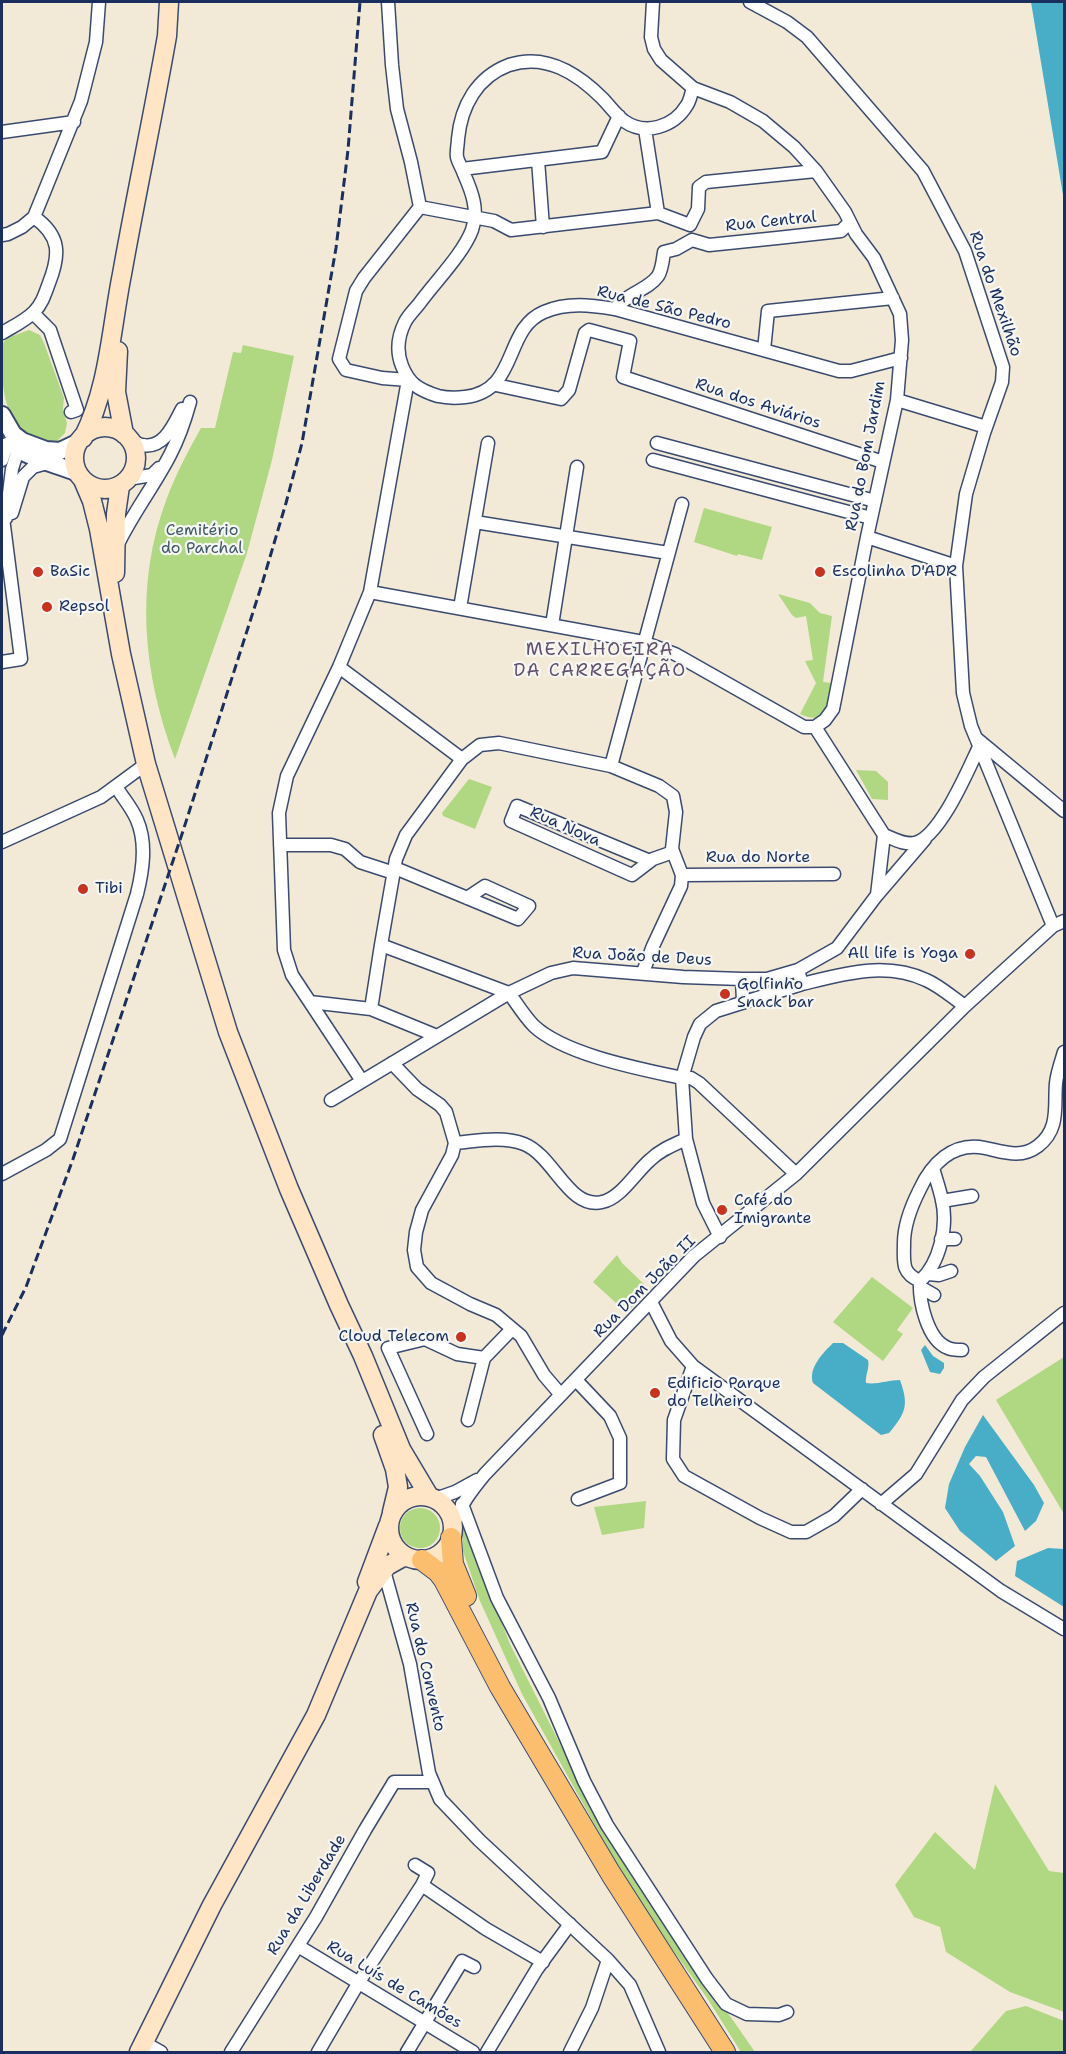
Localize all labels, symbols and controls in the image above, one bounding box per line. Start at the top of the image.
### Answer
street label: Rua Central [725,208,817,236]
street label: Rua do Mexilhão [965,229,1025,359]
street label: Rua de São Pedro [595,282,733,334]
street label: Rua dos Aviários [693,375,823,433]
street label: Rua do Bom Jardim [842,379,890,533]
park label: Cemitério do Parchal [161,521,243,559]
place label: BaSic [50,562,90,582]
place label: Escolinha D'ADR [832,562,957,582]
marker: BaSic [31,565,45,579]
marker: Escolinha D'ADR [813,565,827,579]
place label: Repsol [59,597,110,617]
marker: Repsol [40,600,54,614]
district label: MEXILHOEIRA DA CARREGAÇÃO [513,639,687,682]
street label: Rua Nova [527,803,603,851]
street label: Rua do Norte [706,848,810,868]
place label: Tibi [95,879,123,899]
marker: Tibi [76,882,90,896]
street label: Rua João de Deus [572,944,712,970]
place label: All life is Yoga [848,944,958,964]
marker: All life is Yoga [963,947,977,961]
place label: Golfinho Snack bar [737,975,814,1013]
marker: Golfinho Snack bar [718,987,732,1001]
place label: Café do Imigrante [734,1191,812,1229]
marker: Café do Imigrante [715,1203,729,1217]
street label: Rua Dom João II [590,1232,700,1342]
place label: Cloud Telecom [339,1327,449,1347]
marker: Cloud Telecom [454,1330,468,1344]
place label: Edificio Parque do Telheiro [667,1374,781,1412]
marker: Edificio Parque do Telheiro [648,1386,662,1400]
street label: Rua do Convento [401,1601,449,1733]
street label: Rua da Liberdade [263,1831,351,1959]
street label: Rua Luís de Camões [323,1937,465,2033]

